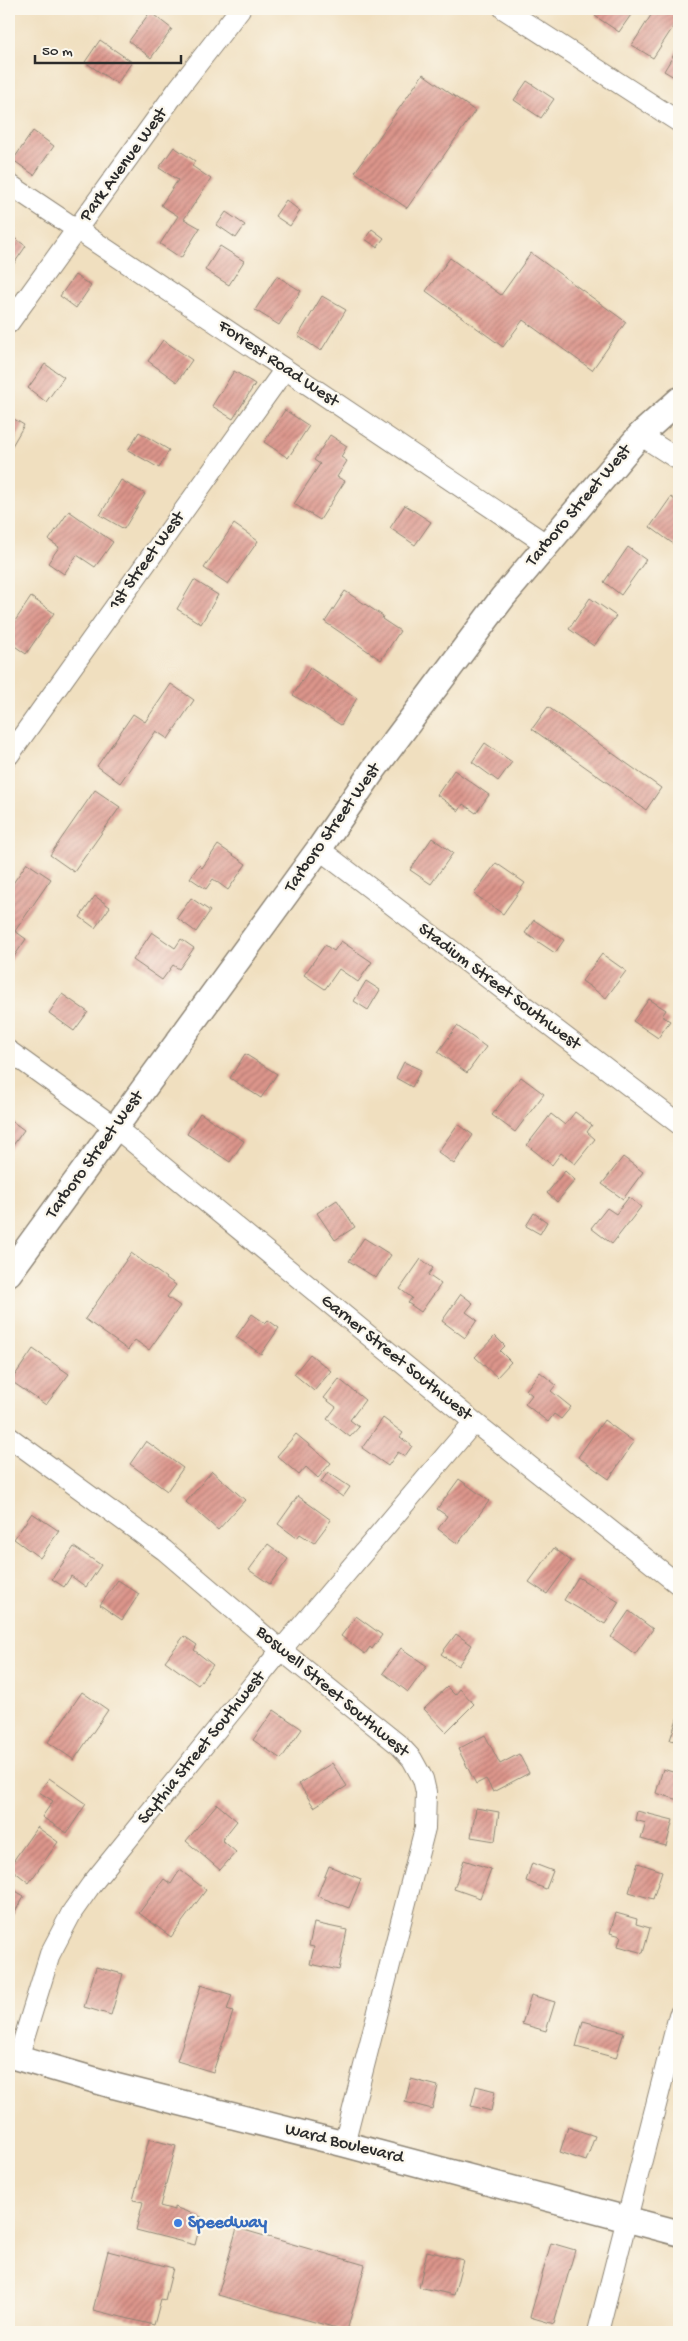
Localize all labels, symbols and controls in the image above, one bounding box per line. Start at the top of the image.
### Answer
scale bar [35,32,181,64]
text: 50 m [42,43,73,61]
street label: Park Avenue West [75,103,173,227]
street label: Forrest Road West [213,315,344,413]
street label: Tarboro Street West [521,439,637,572]
street label: 1st Street West [104,506,191,615]
street label: Tarboro Street West [280,758,386,897]
street label: Stadium Street Southwest [414,919,586,1056]
street label: Tarboro Street West [41,1086,149,1224]
street label: Garner Street Southwest [316,1290,477,1427]
street label: Boswell Street Southwest [250,1621,414,1763]
street label: Scythia Street Southwest [134,1666,271,1829]
street label: Ward Boulevard [282,2119,407,2169]
place label: Speedway [188,2213,267,2234]
marker: Speedway [172,2217,184,2229]

